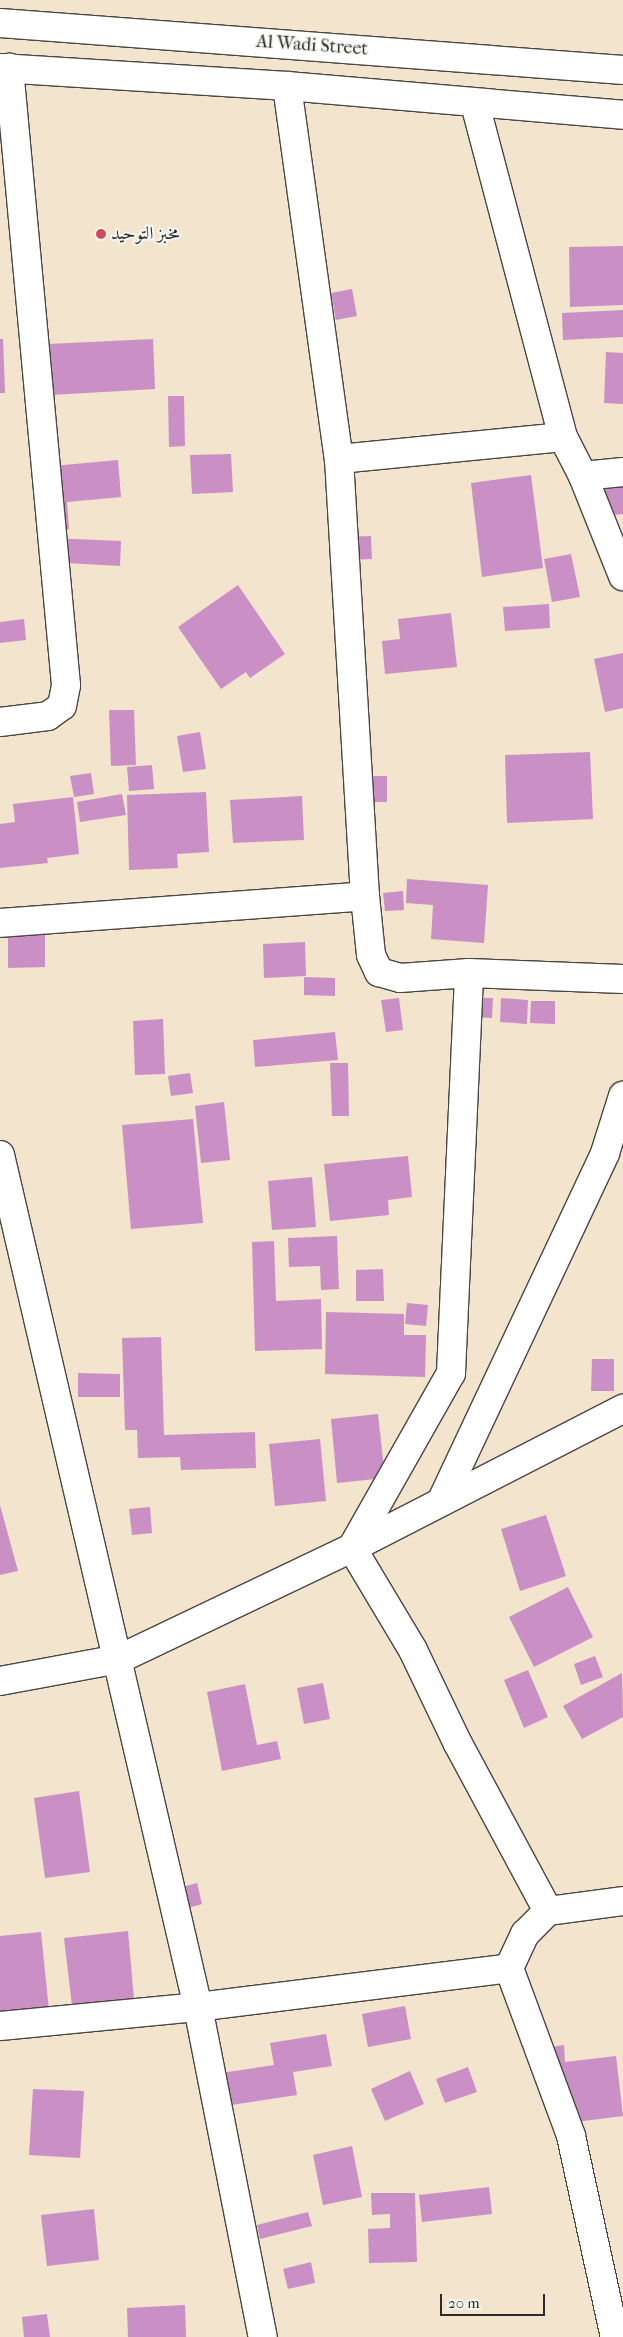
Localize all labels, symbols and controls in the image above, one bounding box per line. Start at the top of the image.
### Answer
street label: Al Wadi Street [256,31,368,61]
place label: مخبز التوحيد [111,223,180,245]
marker: مخبز التوحيد [95,228,107,240]
scale bar [443,2284,548,2316]
text: 20 m [448,2294,480,2312]

